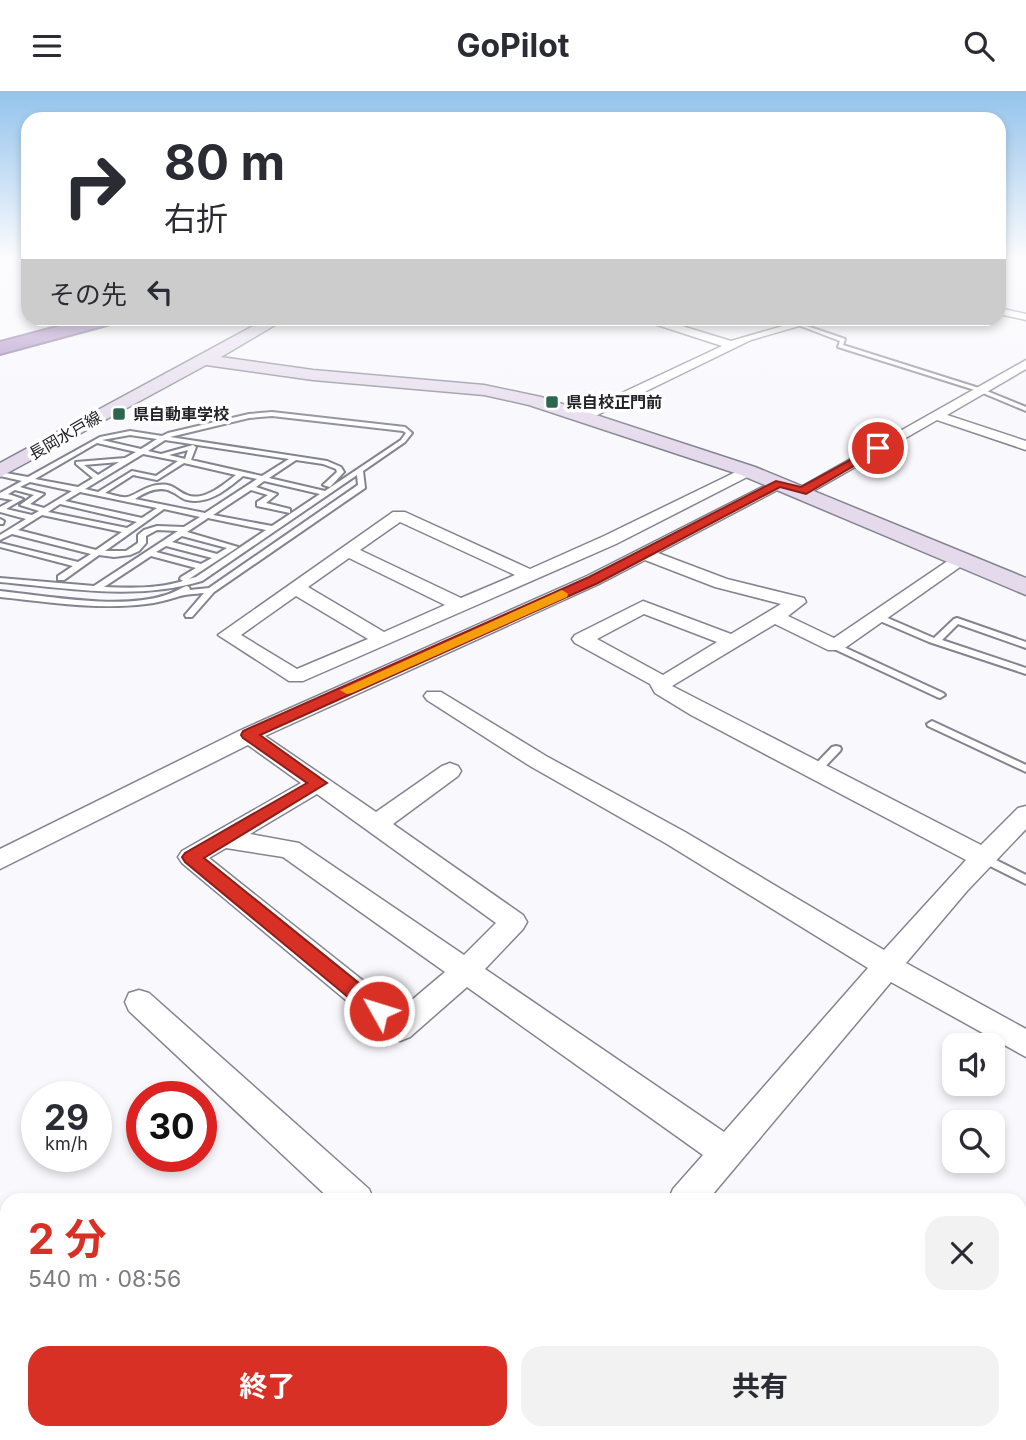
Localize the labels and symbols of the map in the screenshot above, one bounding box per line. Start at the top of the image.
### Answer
place label: 県自校正門前 [566,392,662,412]
marker: 県自校正門前 [544,394,560,410]
place label: 県自動車学校 [133,404,229,424]
street label: 長岡水戸線 [25,406,105,464]
marker: 県自動車学校 [111,406,127,422]
pin [848,418,908,478]
position arrow [342,974,416,1048]
speed limit sign: 30 [126,1081,217,1172]

